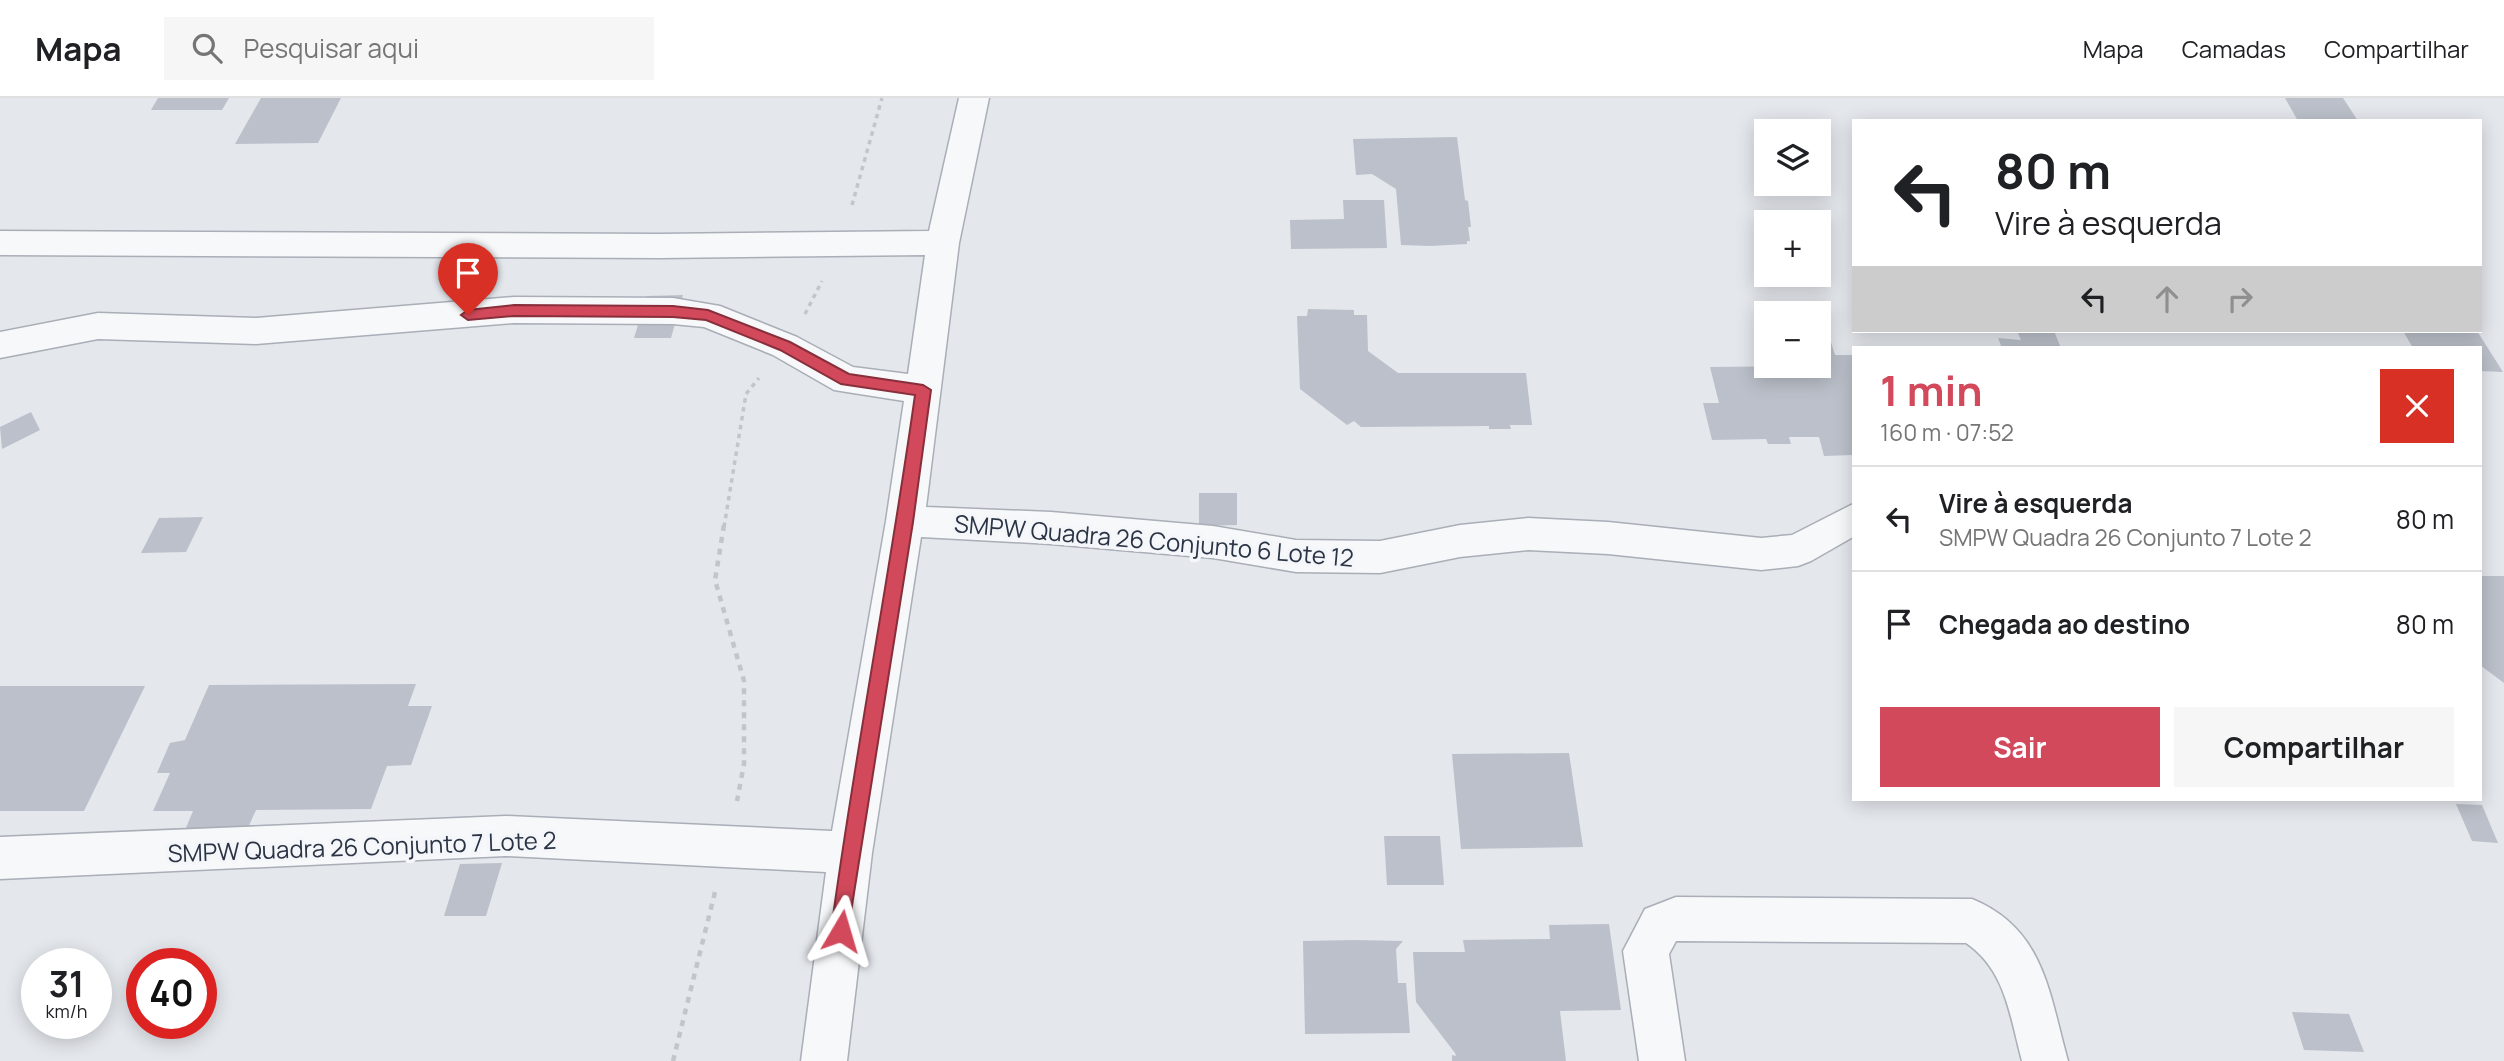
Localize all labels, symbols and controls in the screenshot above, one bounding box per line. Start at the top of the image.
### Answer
search box [164,17,654,80]
text: Mapa [35,26,122,71]
icon: search [188,29,226,67]
text: Pesquisar aqui [244,30,419,66]
text: Mapa [2083,32,2144,65]
text: Camadas [2182,32,2286,65]
text: Compartilhar [2324,32,2469,65]
map controls [1754,119,1831,378]
button: layers [1754,119,1831,196]
text: 80 m [1995,137,2111,204]
icon: left [1880,147,1971,238]
text: Vire à esquerda [1995,201,2222,245]
button: + [1754,210,1831,287]
pin [438,243,498,315]
icon: arrive [449,254,487,292]
icon: left [2075,280,2113,318]
icon: ahead [2148,280,2186,318]
icon: right [2221,280,2259,318]
button: − [1754,301,1831,378]
text: 1 min [1880,361,1983,419]
button: close [2380,369,2454,443]
text: 160 m · 07:52 [1880,416,2014,448]
text: Vire à esquerda [1939,485,2132,521]
icon: left [1880,500,1918,538]
text: 80 m [2396,501,2454,537]
street label: SMPW Quadra 26 Conjunto 6 Lote 12 [953,506,1355,574]
text: SMPW Quadra 26 Conjunto 7 Lote 2 [1939,521,2312,553]
icon: arrive [1880,605,1918,643]
text: Chegada ao destino [1939,606,2190,642]
text: 80 m [2396,606,2454,642]
button: Sair [1880,707,2160,787]
button: Compartilhar [2174,707,2454,787]
street label: SMPW Quadra 26 Conjunto 7 Lote 2 [167,823,557,869]
position arrow [804,894,878,968]
speed limit sign: 40 [126,948,217,1039]
text: 31 [49,960,84,1008]
text: km/h [46,999,87,1023]

